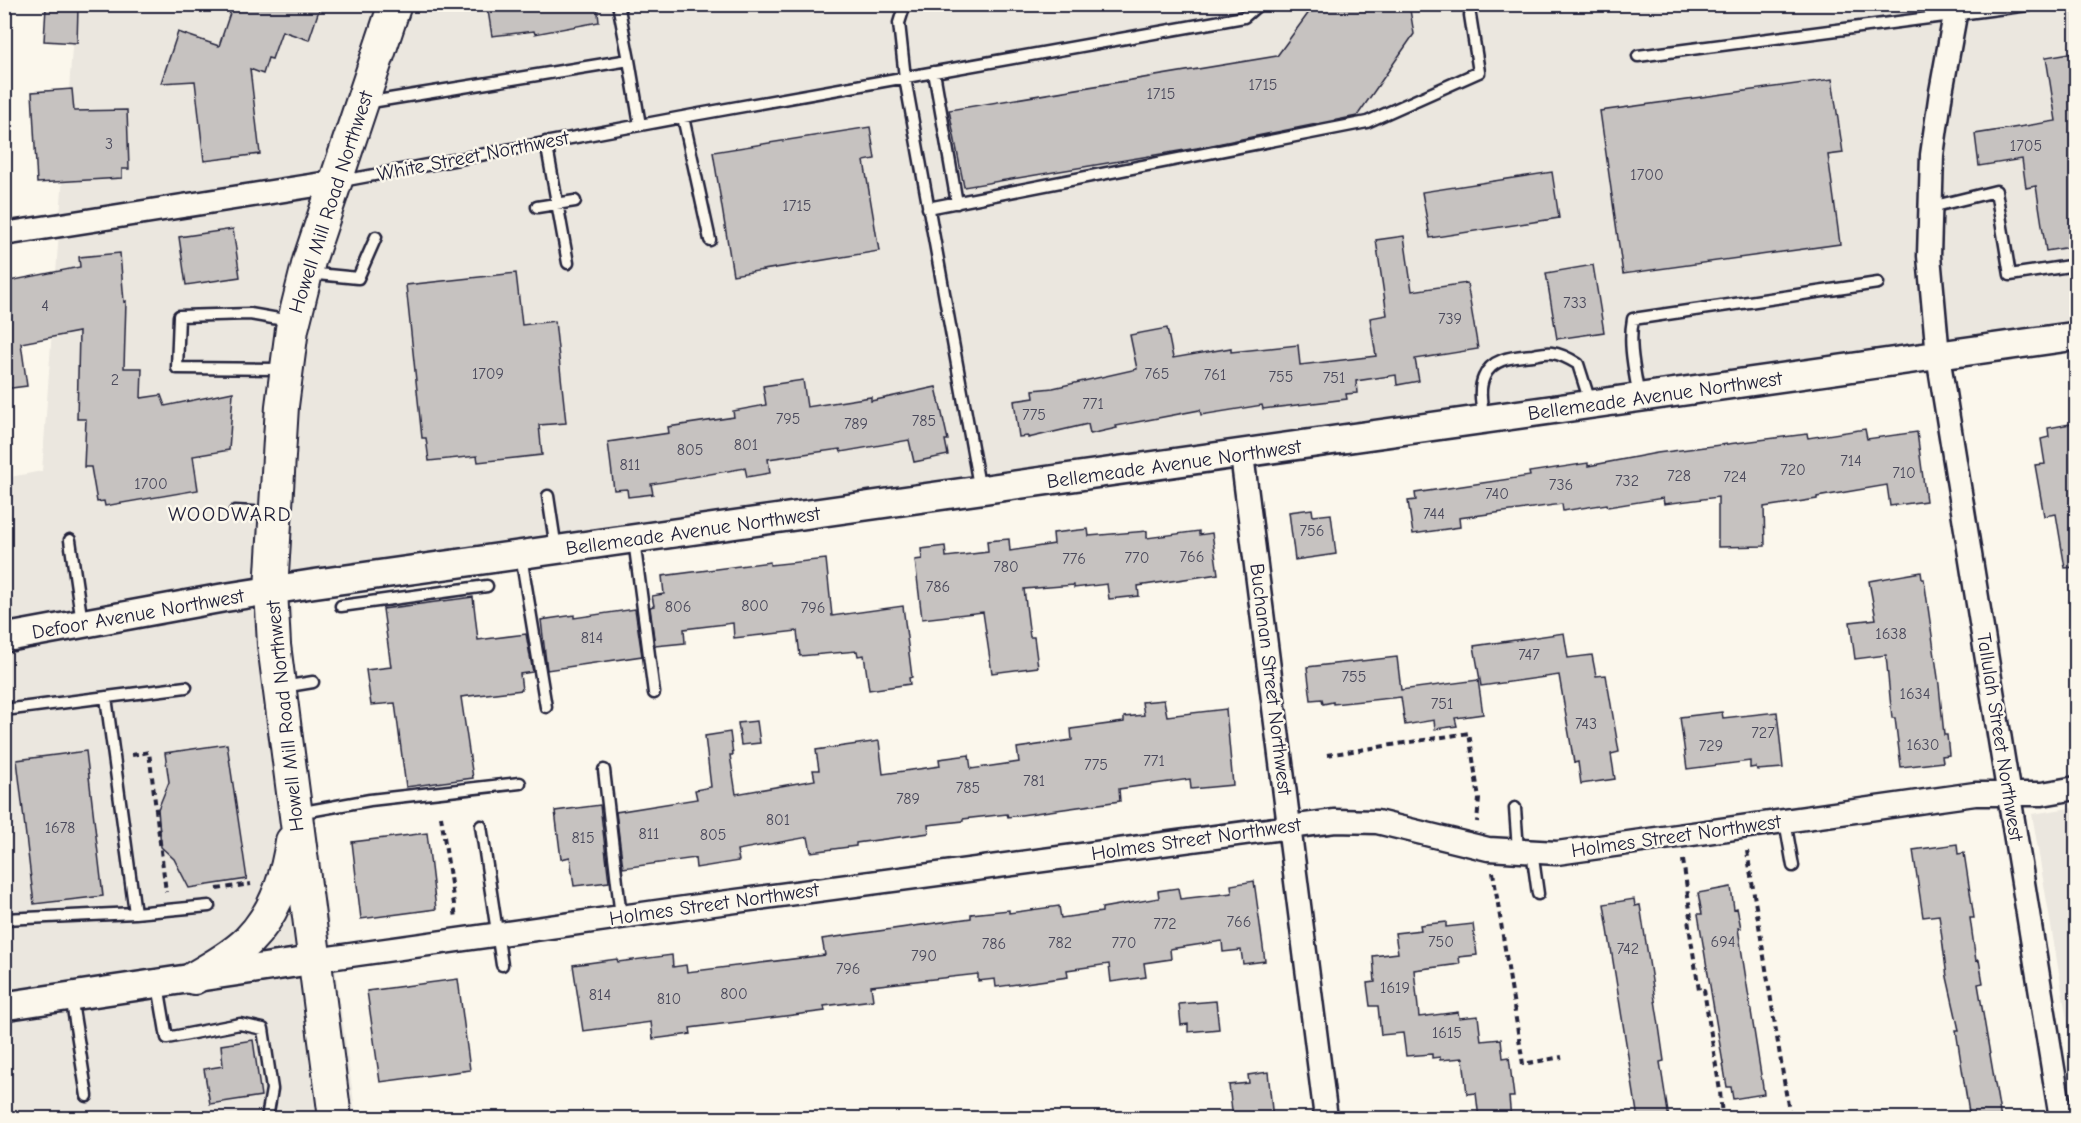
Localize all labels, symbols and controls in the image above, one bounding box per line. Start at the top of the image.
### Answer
house number: 1715 [1249,76,1277,94]
house number: 1715 [1147,85,1175,103]
street label: Howell Mill Road Northwest [284,87,378,316]
street label: White Street Northwest [375,126,572,186]
house number: 3 [105,135,113,153]
house number: 1705 [2010,137,2042,155]
house number: 1700 [1630,166,1664,184]
house number: 1715 [783,197,811,215]
house number: 733 [1563,294,1587,312]
house number: 4 [41,297,49,315]
house number: 739 [1438,310,1462,328]
house number: 1709 [472,365,504,383]
house number: 765 [1145,365,1169,383]
house number: 761 [1204,366,1226,384]
street label: Bellemeade Avenue Northwest [1526,367,1785,425]
house number: 755 [1269,368,1293,386]
house number: 751 [1323,369,1345,387]
house number: 2 [111,371,119,389]
house number: 771 [1082,395,1104,413]
house number: 775 [1022,406,1046,424]
house number: 795 [776,410,800,428]
house number: 785 [912,412,936,430]
house number: 789 [844,415,868,433]
street label: Bellemeade Avenue Northwest [1045,435,1304,493]
house number: 801 [734,436,758,454]
house number: 805 [677,441,703,459]
house number: 714 [1840,452,1862,470]
house number: 811 [620,456,640,474]
house number: 720 [1780,461,1806,479]
house number: 710 [1892,464,1916,482]
house number: 728 [1667,467,1691,485]
house number: 724 [1723,468,1747,486]
house number: 732 [1615,472,1639,490]
house number: 1700 [134,475,168,493]
house number: 736 [1549,476,1573,494]
house number: 740 [1485,485,1509,503]
district label: WOODWARD [168,502,292,526]
street label: Bellemeade Avenue Northwest [564,502,823,560]
house number: 744 [1423,505,1445,523]
house number: 756 [1300,522,1324,540]
house number: 766 [1180,548,1204,566]
house number: 770 [1125,549,1149,567]
house number: 776 [1062,550,1086,568]
house number: 780 [993,558,1019,576]
street label: Buchanan Street Northwest [1245,562,1297,797]
house number: 786 [926,578,950,596]
street label: Defoor Avenue Northwest [30,584,247,644]
house number: 800 [741,597,769,615]
street label: Howell Mill Road Northwest [261,598,309,833]
house number: 806 [665,598,691,616]
house number: 796 [801,599,825,617]
house number: 1638 [1875,625,1907,643]
house number: 814 [581,629,603,647]
street label: Tallulah Street Northwest [1972,631,2028,844]
house number: 747 [1518,646,1540,664]
house number: 755 [1342,668,1366,686]
house number: 1634 [1900,685,1930,703]
house number: 751 [1431,695,1453,713]
house number: 743 [1575,715,1597,733]
house number: 727 [1751,724,1775,742]
house number: 1630 [1907,736,1939,754]
house number: 729 [1699,737,1723,755]
house number: 771 [1143,752,1165,770]
house number: 775 [1084,756,1108,774]
house number: 781 [1023,772,1045,790]
house number: 785 [956,779,980,797]
house number: 789 [896,790,920,808]
street label: Holmes Street Northwest [1570,810,1784,862]
house number: 801 [766,811,790,829]
street label: Holmes Street Northwest [1090,813,1304,865]
house number: 1678 [45,819,75,837]
house number: 811 [639,825,659,843]
house number: 805 [700,826,726,844]
house number: 815 [571,829,595,847]
street label: Holmes Street Northwest [608,878,822,930]
house number: 766 [1227,913,1251,931]
house number: 772 [1153,915,1177,933]
house number: 750 [1428,933,1454,951]
house number: 694 [1711,933,1735,951]
house number: 782 [1048,934,1072,952]
house number: 770 [1112,934,1136,952]
house number: 786 [982,935,1006,953]
house number: 742 [1617,940,1639,958]
house number: 790 [911,947,937,965]
house number: 796 [836,960,860,978]
house number: 1619 [1380,979,1410,997]
house number: 800 [720,985,748,1003]
house number: 814 [589,986,611,1004]
house number: 810 [657,990,681,1008]
house number: 1615 [1432,1024,1462,1042]

